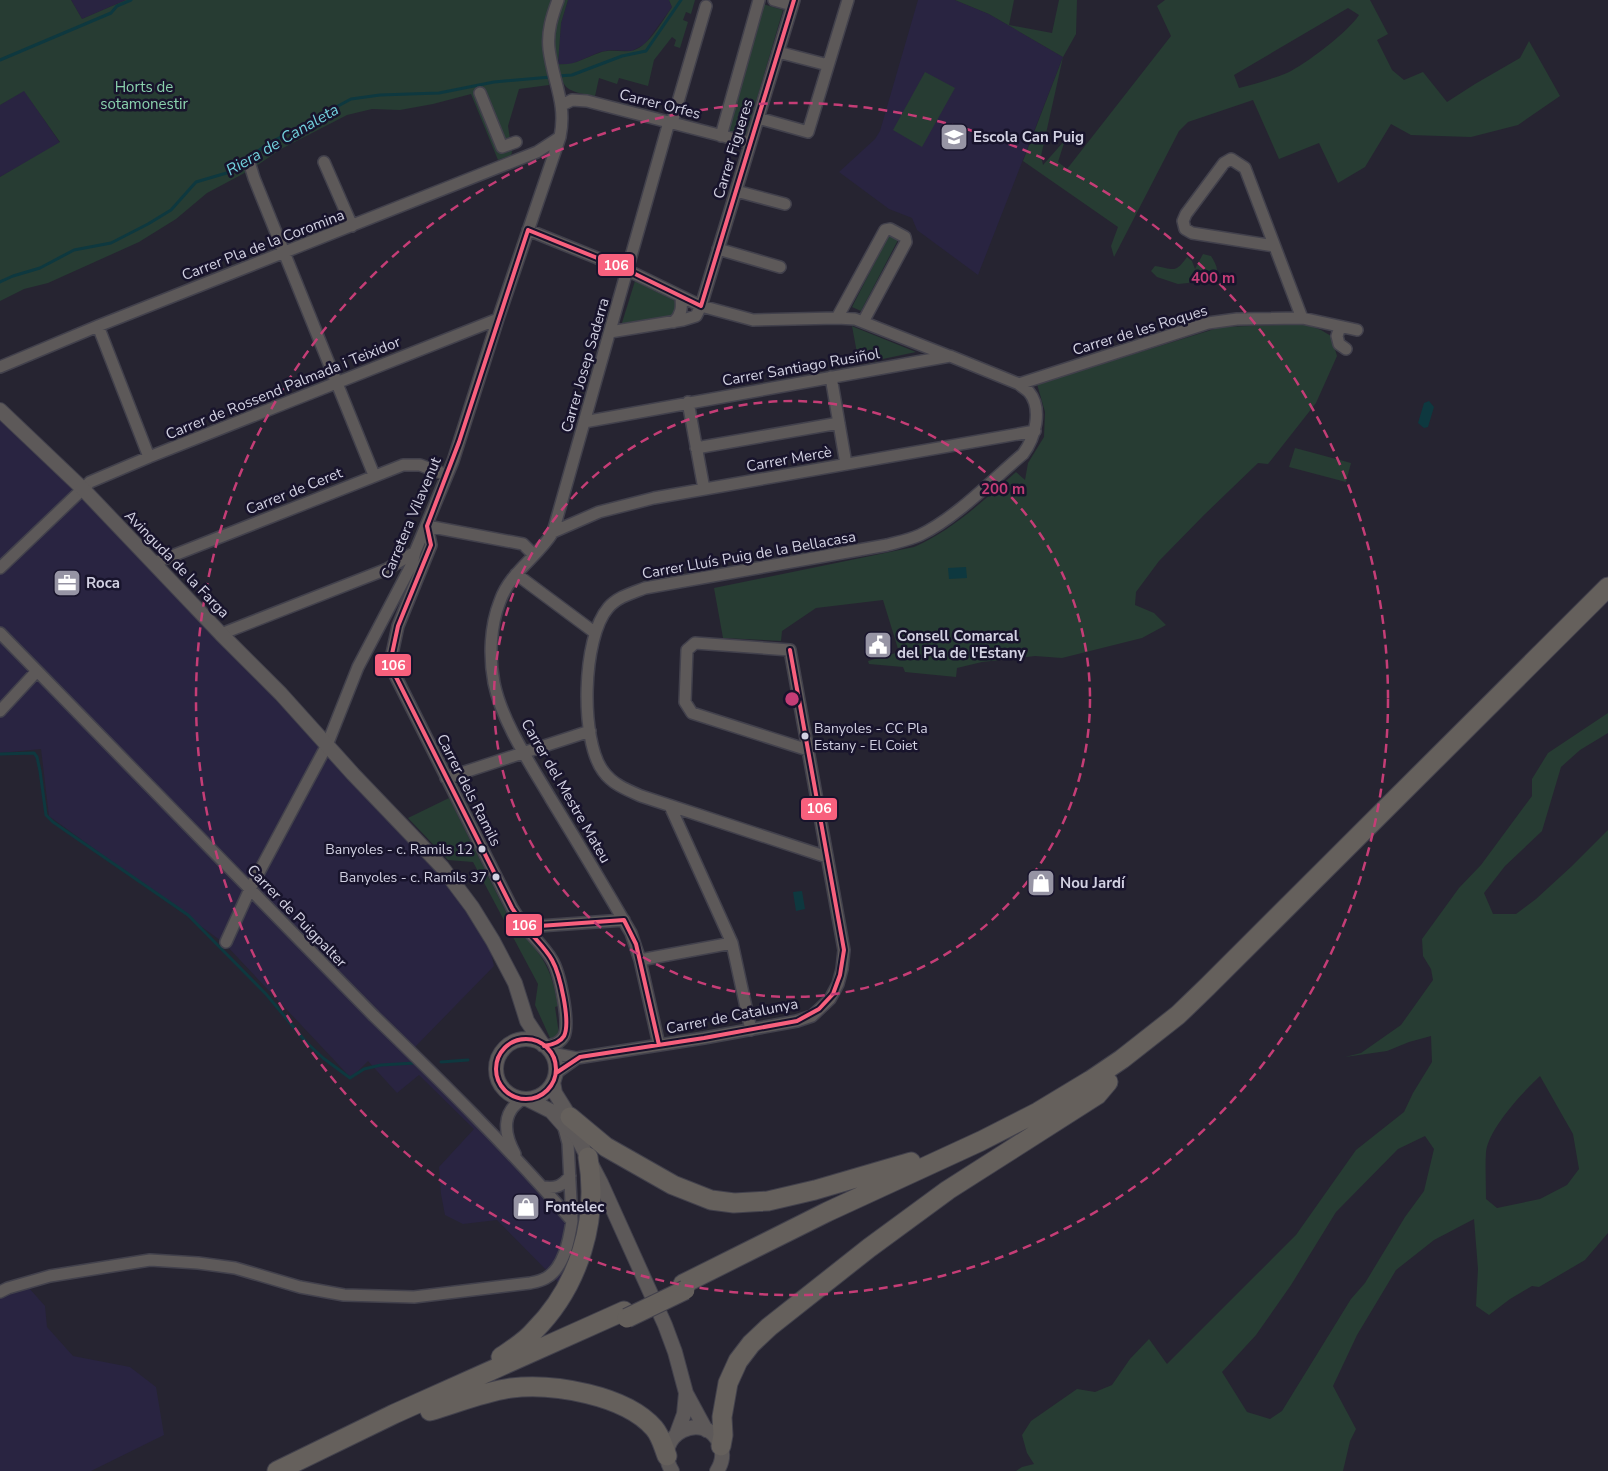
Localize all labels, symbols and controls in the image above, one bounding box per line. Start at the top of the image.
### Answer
park label: Horts de sotamonestir [100,77,188,114]
street label: Carrer Orfes [617,84,703,124]
street label: Carrer Figueres [708,97,758,201]
water label: Riera de Canaleta [222,99,343,181]
school or university icon: Escola Can Puig [939,122,969,152]
place label: Escola Can Puig [973,127,1084,147]
street label: Carrer Pla de la Coromina [179,205,347,285]
line badge: 106 [597,253,635,277]
text: 106 [603,256,629,275]
text: 400 m [1191,268,1235,288]
street label: Carrer Josep Saderra [556,295,614,435]
street label: Carrer de les Roques [1070,300,1210,360]
street label: Carrer de Rossend Palmada i Teixidor [163,331,404,444]
street label: Carrer Santiago Rusiñol [721,343,882,391]
street label: Carrer Mercè [745,442,833,476]
street label: Carretera Vilavenut [376,453,446,582]
street label: Carrer de Ceret [243,462,346,519]
text: 200 m [981,479,1025,499]
street label: Avinguda de la Farga [120,506,234,622]
street label: Carrer Lluís Puig de la Bellacasa [640,526,858,584]
office icon: Roca [52,568,82,598]
place label: Roca [86,573,120,593]
place label: Consell Comarcal del Pla de l'Estany [897,626,1025,663]
public building icon: Consell Comarcal del Pla de l'Estany [863,630,893,660]
line badge: 106 [374,653,412,677]
text: 106 [380,656,406,675]
centre of rings [783,690,801,708]
street label: Carrer del Mestre Mateu [517,715,615,867]
place label: Banyoles - CC Pla Estany - El Coiet [814,719,928,755]
street label: Carrer dels Ramils [432,730,506,850]
marker: Banyoles - CC Pla Estany - El Coiet [800,731,810,741]
line badge: 106 [800,797,838,821]
text: 106 [806,799,832,818]
place label: Banyoles - c. Ramils 12 [325,840,473,859]
marker: Banyoles - c. Ramils 12 [477,844,487,854]
street label: Carrer de Puigpalter [243,860,352,972]
place label: Banyoles - c. Ramils 37 [339,868,487,887]
shop icon: Nou Jardí [1026,868,1056,898]
marker: Banyoles - c. Ramils 37 [491,872,501,882]
place label: Nou Jardí [1060,873,1126,893]
line badge: 106 [505,913,543,937]
text: 106 [511,916,537,935]
street label: Carrer de Catalunya [664,993,800,1039]
shop icon: Fontelec [511,1192,541,1222]
place label: Fontelec [545,1197,604,1217]

